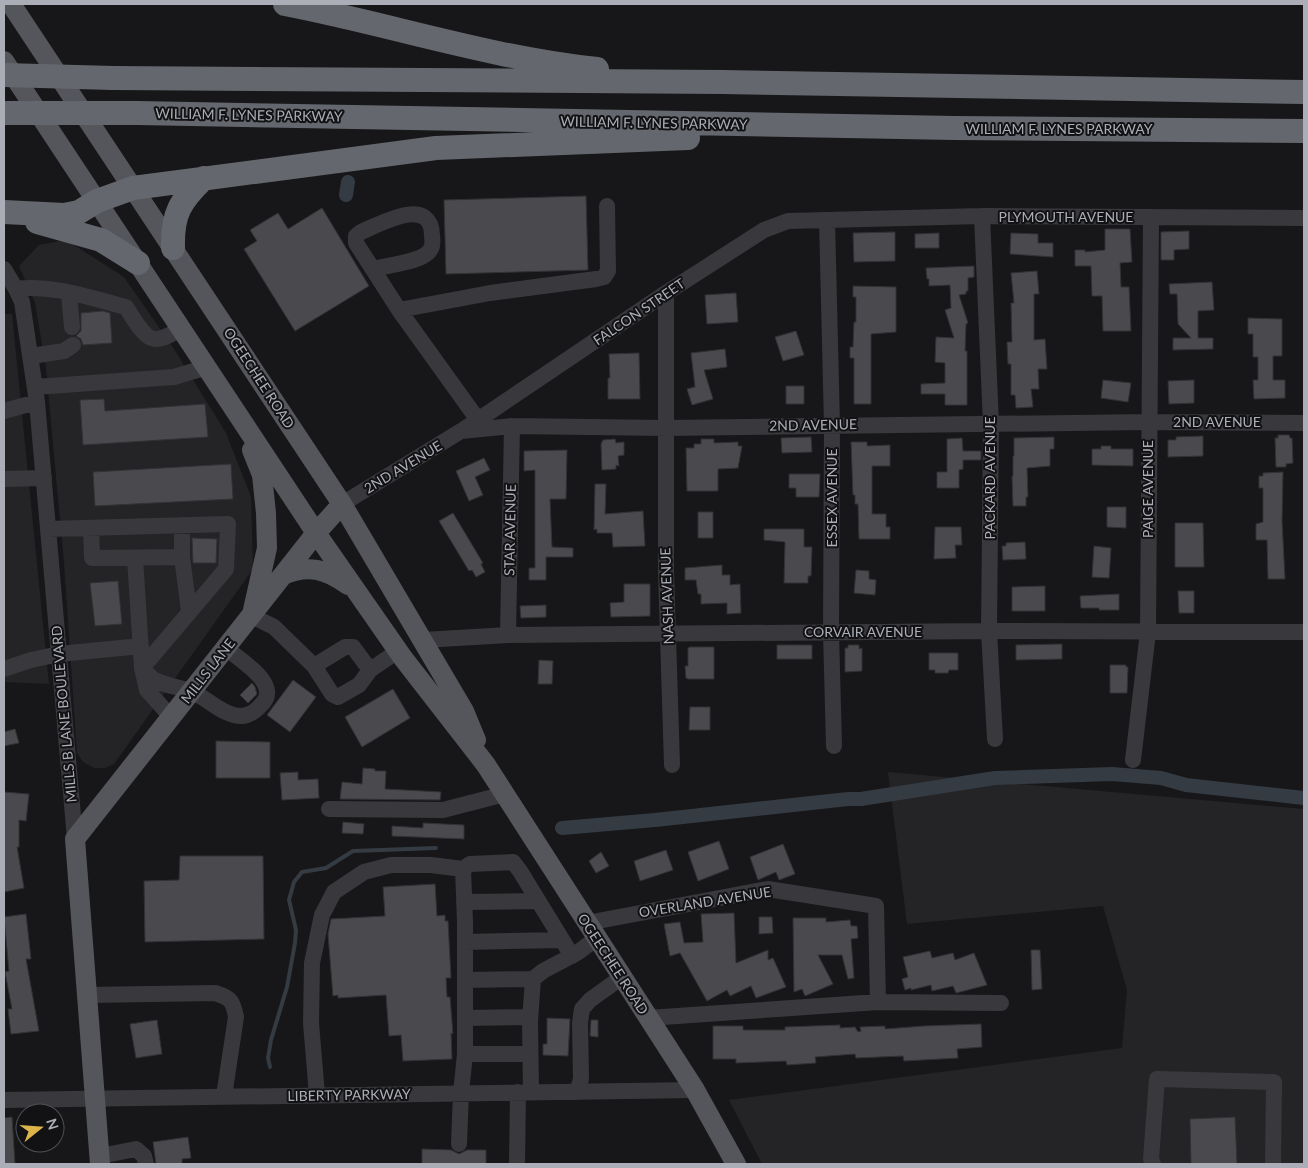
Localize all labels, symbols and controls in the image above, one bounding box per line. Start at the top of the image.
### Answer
street label: WILLIAM F. LYNES PARKWAY [155,104,343,125]
street label: WILLIAM F. LYNES PARKWAY [560,112,748,133]
street label: WILLIAM F. LYNES PARKWAY [965,120,1153,137]
street label: PLYMOUTH AVENUE [999,208,1133,225]
street label: FALCON STREET [590,274,688,349]
street label: OGEECHEE ROAD [220,324,298,431]
street label: 2ND AVENUE [1173,413,1261,430]
street label: 2ND AVENUE [769,415,857,434]
street label: PACKARD AVENUE [981,417,998,539]
street label: 2ND AVENUE [361,437,445,497]
street label: PAIGE AVENUE [1139,440,1156,538]
street label: ESSEX AVENUE [823,449,840,547]
street label: STAR AVENUE [500,484,519,576]
street label: NASH AVENUE [656,547,677,645]
street label: CORVAIR AVENUE [804,623,922,640]
street label: MILLS B LANE BOULEVARD [47,625,80,803]
street label: MILLS LANE [177,635,238,707]
street label: OVERLAND AVENUE [638,883,772,920]
street label: OGEECHEE ROAD [574,910,652,1017]
street label: LIBERTY PARKWAY [287,1085,411,1104]
north arrow [15,1103,65,1153]
text: N [43,1116,63,1132]

